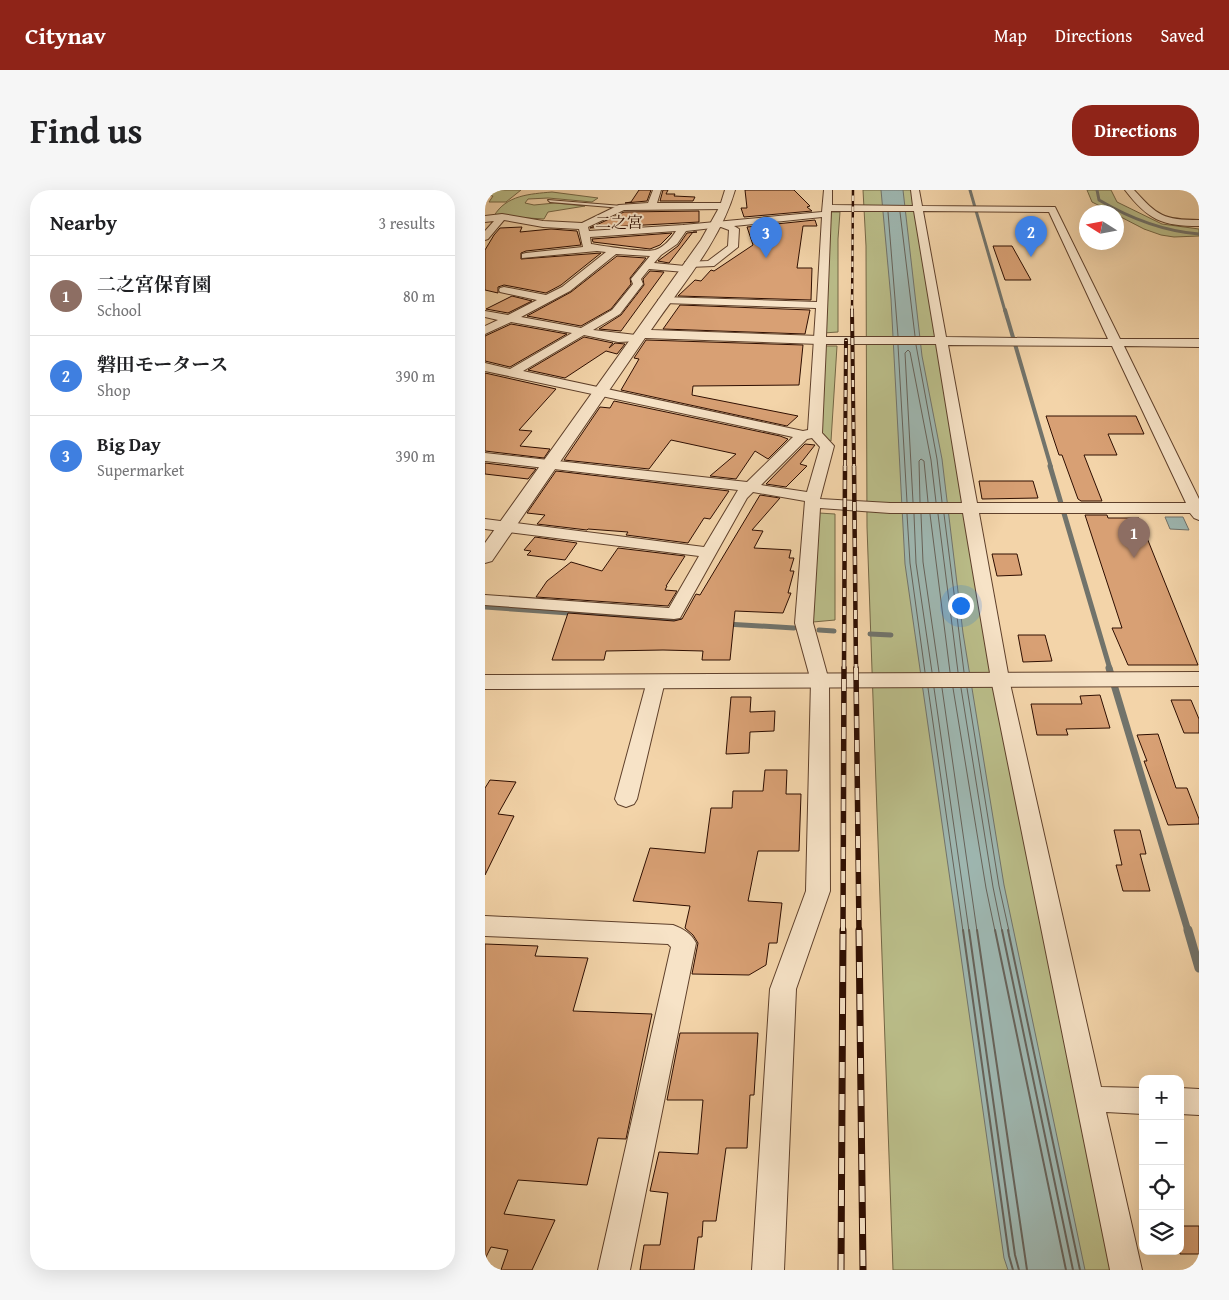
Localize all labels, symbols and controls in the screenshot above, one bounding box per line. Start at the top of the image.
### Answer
text: Citynav [25,18,106,53]
text: Map [994,22,1027,49]
text: Directions [1055,22,1132,49]
text: Saved [1160,22,1204,49]
text: Find us [30,105,143,156]
button: Directions [1072,105,1199,156]
north arrow [1079,205,1124,250]
text: Nearby [50,207,117,238]
district label: 二之宮 [595,210,643,234]
text: 3 results [378,211,435,235]
pin: 2 [1015,216,1047,257]
pin: 3 [750,217,782,258]
text: 二之宮保育園 [97,270,211,298]
text: 1 [62,284,70,308]
text: 80 m [403,284,435,308]
text: School [97,298,141,322]
text: 磐田モータース [97,350,228,378]
text: 2 [62,364,70,388]
text: 390 m [395,364,435,388]
text: Shop [97,378,131,402]
text: Big Day [97,430,161,458]
text: 3 [62,444,70,468]
text: 390 m [395,444,435,468]
text: Supermarket [97,458,184,482]
pin: 1 [1118,517,1150,558]
your location [948,593,974,619]
map controls [1139,1075,1184,1255]
button: + [1139,1075,1184,1120]
button: − [1139,1120,1184,1165]
button: locate [1139,1165,1184,1210]
button: layers [1139,1210,1184,1255]

